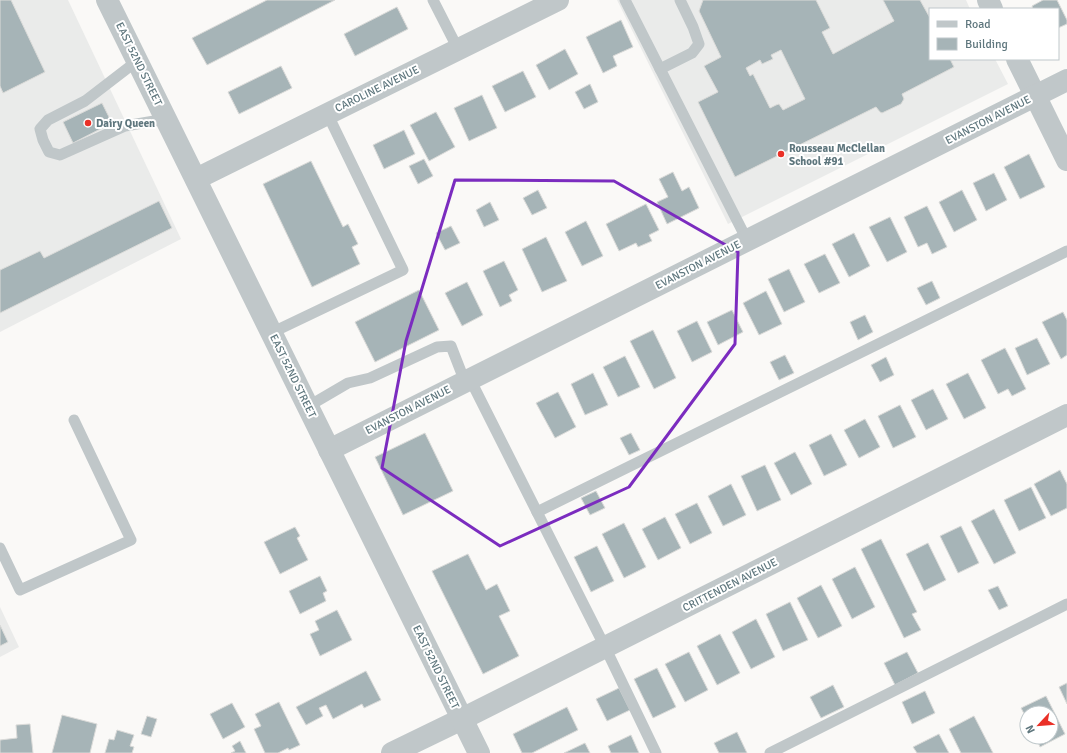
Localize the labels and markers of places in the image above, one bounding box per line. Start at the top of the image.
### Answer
place label: Dairy Queen [96,117,155,130]
marker: Dairy Queen [83,118,93,128]
place label: Rousseau McClellan School #91 [789,142,885,168]
marker: Rousseau McClellan School #91 [776,149,786,159]

